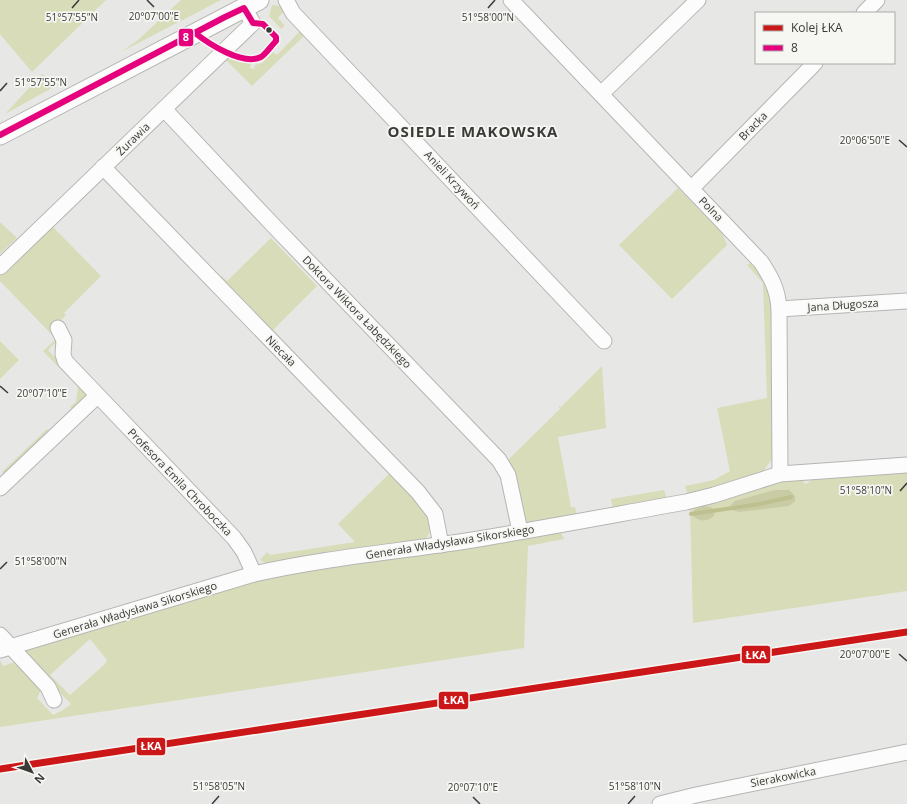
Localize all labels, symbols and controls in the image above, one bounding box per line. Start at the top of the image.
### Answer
text: 20°07'00"E [129,9,179,23]
text: 51°57'55"N [46,10,98,24]
text: 51°58'00"N [462,10,514,24]
legend [755,12,895,64]
text: Kolej ŁKA [791,19,843,36]
unlabelled marker [264,25,274,35]
line badge: 8 [178,28,194,47]
text: 8 [183,29,189,44]
text: 8 [791,39,798,56]
text: 51°57'55"N [15,75,67,89]
street label: Bracka [735,108,770,143]
street label: Żurawia [113,119,153,158]
district label: OSIEDLE MAKOWSKA [388,121,558,141]
text: 20°06'50"E [840,133,890,147]
street label: Anieli Krzywoń [421,147,483,212]
street label: Polna [696,193,727,224]
street label: Doktora Wiktora Łabędzkiego [299,252,415,371]
street label: Jana Długosza [806,295,879,315]
street label: Niecała [263,332,300,369]
text: 20°07'10"E [17,386,67,400]
street label: Profesora Emila Chroboczka [125,425,236,539]
text: 51°58'10"N [840,483,892,497]
street label: Generała Władysława Sikorskiego [364,521,536,562]
text: 51°58'00"N [15,554,67,568]
street label: Generała Władysława Sikorskiego [51,577,219,642]
line badge: ŁKA [741,645,771,664]
text: ŁKA [745,647,767,662]
text: 20°07'00"E [840,647,890,661]
line badge: ŁKA [438,691,469,710]
text: ŁKA [443,692,465,707]
line badge: ŁKA [136,737,166,756]
text: ŁKA [140,738,162,753]
north arrow [12,752,52,792]
street label: Sierakowicka [749,763,817,790]
text: N [31,771,49,787]
text: 51°58'05"N [193,779,245,793]
text: 51°58'10"N [609,779,661,793]
text: 20°07'10"E [448,780,498,794]

